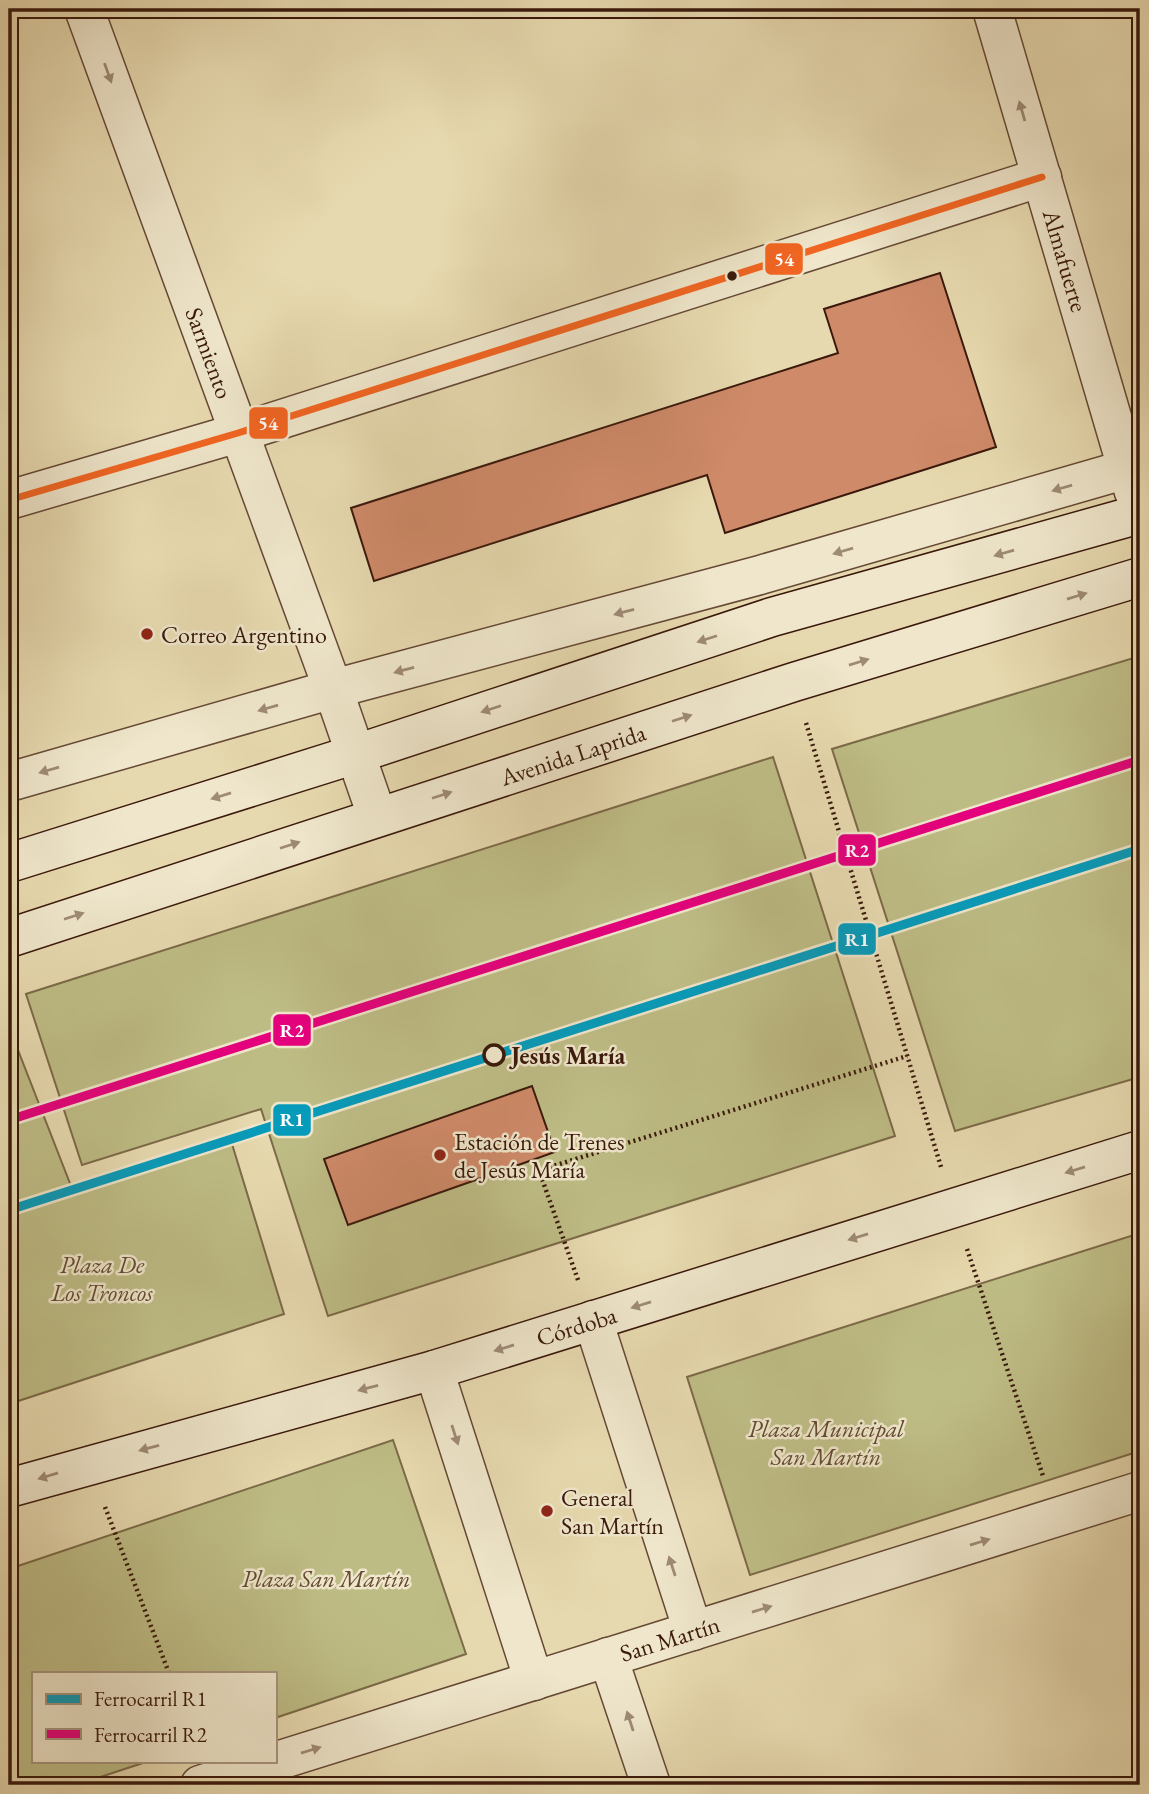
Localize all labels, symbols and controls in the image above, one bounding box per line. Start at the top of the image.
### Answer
one-way arrow [102,62,113,83]
one-way arrow [1017,100,1027,121]
street label: Almafuerte [1036,205,1096,315]
line badge: 54 [764,242,804,276]
text: 54 [774,247,795,272]
unlabelled marker [725,269,739,283]
street label: Sarmiento [179,303,241,403]
line badge: 54 [248,406,289,440]
text: 54 [258,411,279,436]
one-way arrow [1051,483,1072,493]
one-way arrow [833,547,854,557]
one-way arrow [993,548,1014,558]
one-way arrow [1066,590,1087,600]
one-way arrow [613,607,634,617]
place label: Correo Argentino [161,619,327,650]
marker: Correo Argentino [139,626,155,642]
one-way arrow [697,634,718,644]
one-way arrow [849,656,870,666]
one-way arrow [393,665,415,676]
one-way arrow [257,703,279,714]
one-way arrow [480,705,501,715]
one-way arrow [672,712,693,722]
street label: Avenida Laprida [495,716,650,793]
one-way arrow [38,766,59,776]
one-way arrow [432,790,453,800]
one-way arrow [210,791,231,802]
line badge: R2 [837,833,877,867]
text: R2 [845,838,869,863]
one-way arrow [279,839,300,850]
one-way arrow [63,911,84,921]
line badge: R1 [837,922,877,956]
text: R1 [845,927,869,952]
line badge: R2 [272,1013,312,1047]
text: R2 [280,1018,304,1043]
place label: Jesús María [509,1040,626,1071]
marker: Jesús María [483,1044,505,1066]
line badge: R1 [272,1103,312,1137]
text: R1 [280,1107,304,1132]
place label: Estación de Trenes de Jesús María [454,1126,625,1185]
marker: Estación de Trenes de Jesús María [432,1147,448,1163]
one-way arrow [1064,1165,1085,1176]
one-way arrow [847,1233,868,1243]
park label: Plaza De Los Troncos [50,1249,153,1308]
street label: Córdoba [532,1299,621,1353]
one-way arrow [630,1301,651,1311]
one-way arrow [493,1344,514,1354]
one-way arrow [357,1383,378,1393]
park label: Plaza Municipal San Martín [748,1413,905,1472]
one-way arrow [450,1424,461,1445]
one-way arrow [138,1443,159,1453]
one-way arrow [38,1472,59,1482]
place label: General San Martín [561,1482,664,1541]
marker: General San Martín [539,1503,555,1519]
one-way arrow [969,1536,990,1546]
one-way arrow [666,1556,676,1577]
park label: Plaza San Martín [242,1563,410,1594]
one-way arrow [752,1604,773,1614]
street label: San Martín [616,1608,724,1668]
legend [32,1672,276,1762]
text: Ferrocarril R1 [94,1685,207,1712]
one-way arrow [624,1711,634,1732]
text: Ferrocarril R2 [94,1721,207,1748]
one-way arrow [301,1745,322,1755]

